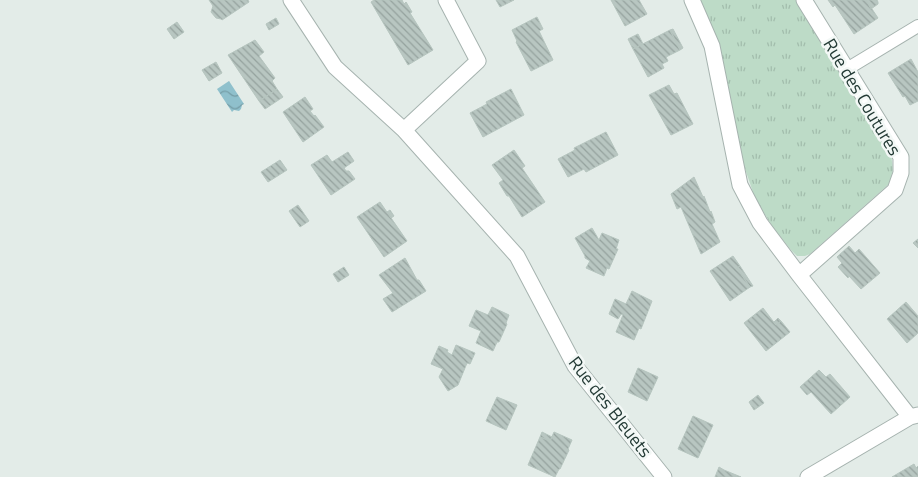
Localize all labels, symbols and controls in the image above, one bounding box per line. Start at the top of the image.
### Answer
street label: Rue des Coutures [817,33,908,161]
street label: Rue des Bleuets [562,350,659,463]

